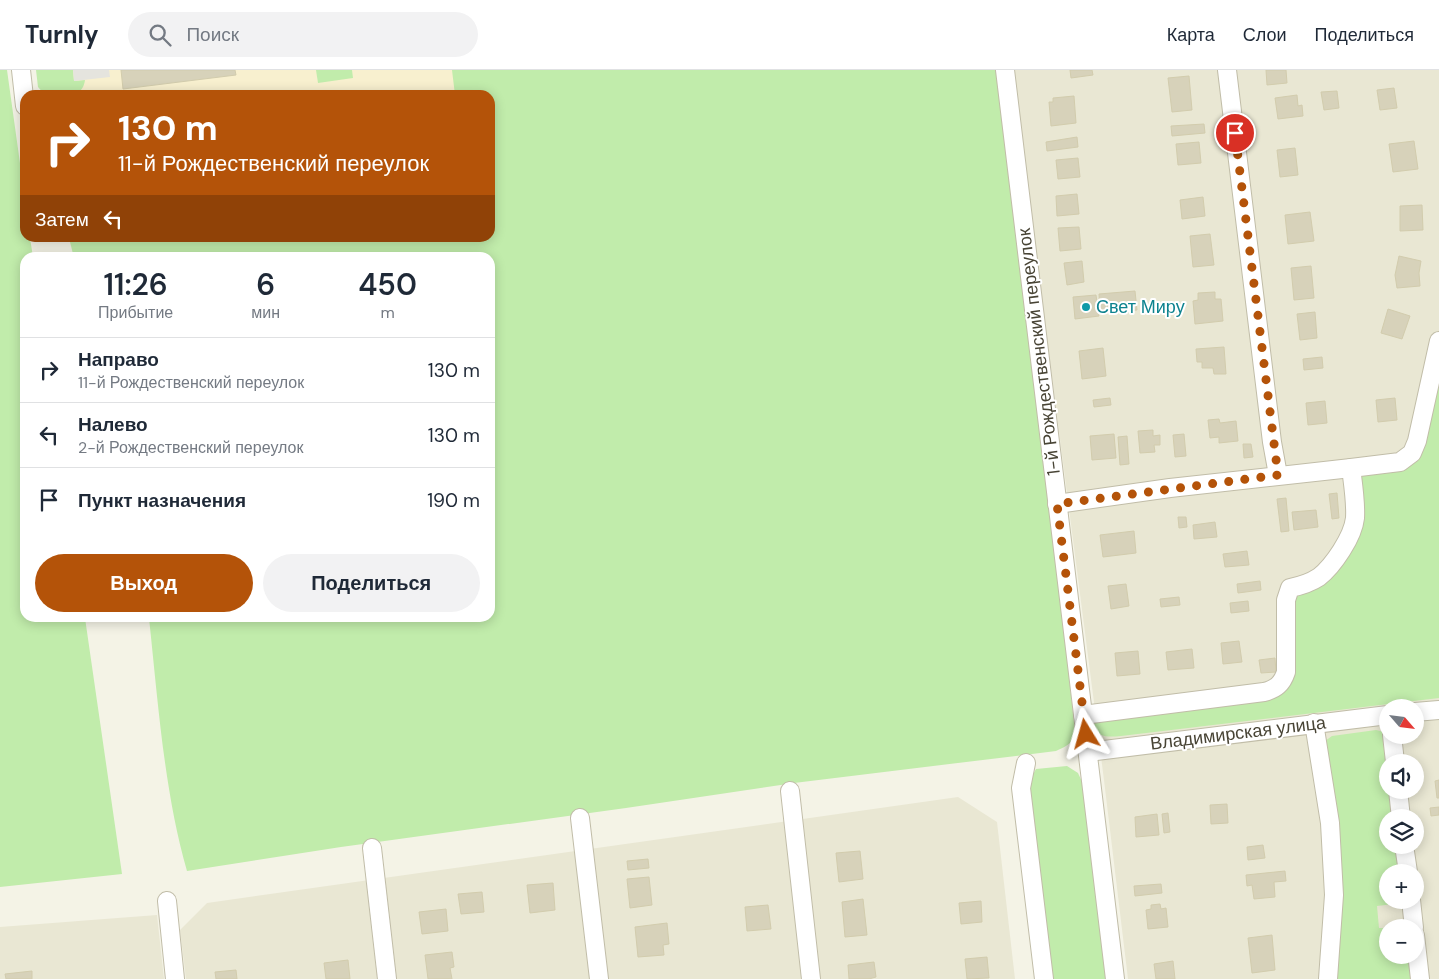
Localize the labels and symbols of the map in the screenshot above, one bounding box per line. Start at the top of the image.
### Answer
pin [1214,112,1256,154]
street label: 1-й Рождественский переулок [1012,227,1066,477]
place label: Свет Миру [1096,295,1185,319]
marker: Свет Миру [1080,301,1092,313]
north arrow [1379,699,1424,744]
position arrow [1059,707,1111,759]
street label: Владимирская улица [1149,710,1328,756]

